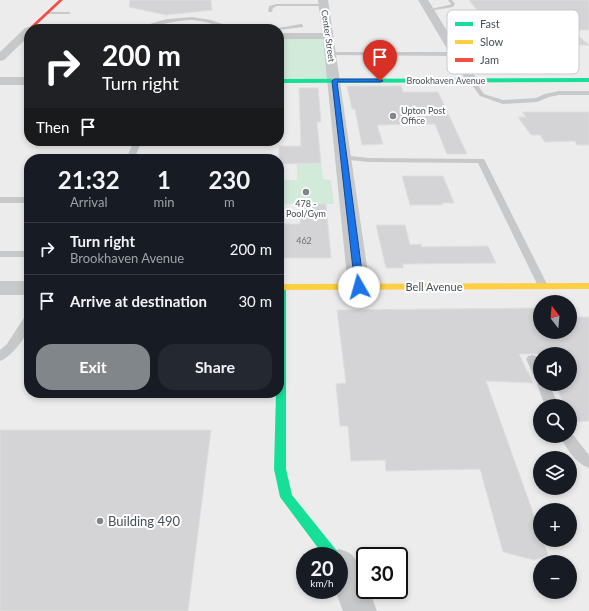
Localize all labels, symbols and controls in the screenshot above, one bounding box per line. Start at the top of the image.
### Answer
street label: Center Street [319,9,338,64]
legend [447,10,579,74]
text: Fast [480,17,500,30]
text: Slow [480,35,504,48]
text: 200 m [102,38,181,72]
icon: right [36,40,88,92]
pin [363,40,397,81]
icon: arrive [369,46,391,68]
text: Jam [480,53,499,66]
text: Turn right [102,72,179,94]
street label: Brookhaven Avenue [406,75,486,86]
place label: Upton Post Office [401,105,446,126]
marker: Upton Post Office [388,111,398,121]
icon: arrive [77,116,99,138]
text: Then [36,118,69,136]
text: 21:32 [58,165,120,194]
text: 1 [157,165,171,194]
text: 230 [208,165,250,194]
marker: 478 - Pool/Gym [301,187,311,197]
text: Arrival [70,194,107,210]
text: min [154,194,175,210]
text: m [224,194,235,210]
place label: 478 - Pool/Gym [286,198,326,219]
text: Turn right [70,232,135,250]
house number: 462 [296,235,312,246]
icon: right [36,238,58,260]
text: 200 m [230,240,272,258]
text: Brookhaven Avenue [70,250,184,266]
position arrow [338,266,380,308]
street label: Bell Avenue [406,280,463,293]
icon: arrive [36,290,58,312]
text: Arrive at destination [70,292,207,310]
text: 30 m [238,292,272,310]
north arrow [533,295,577,339]
map controls [533,295,577,599]
button: Exit [36,344,150,390]
button: Share [158,344,272,390]
button: sound [533,347,577,391]
button: search [533,399,577,443]
button: layers [533,451,577,495]
button: + [533,503,577,547]
place label: Building 490 [108,513,181,529]
marker: Building 490 [95,516,105,526]
speed limit sign: 30 [356,547,408,599]
button: − [533,555,577,599]
text: 20 [310,556,334,580]
text: km/h [310,577,334,589]

